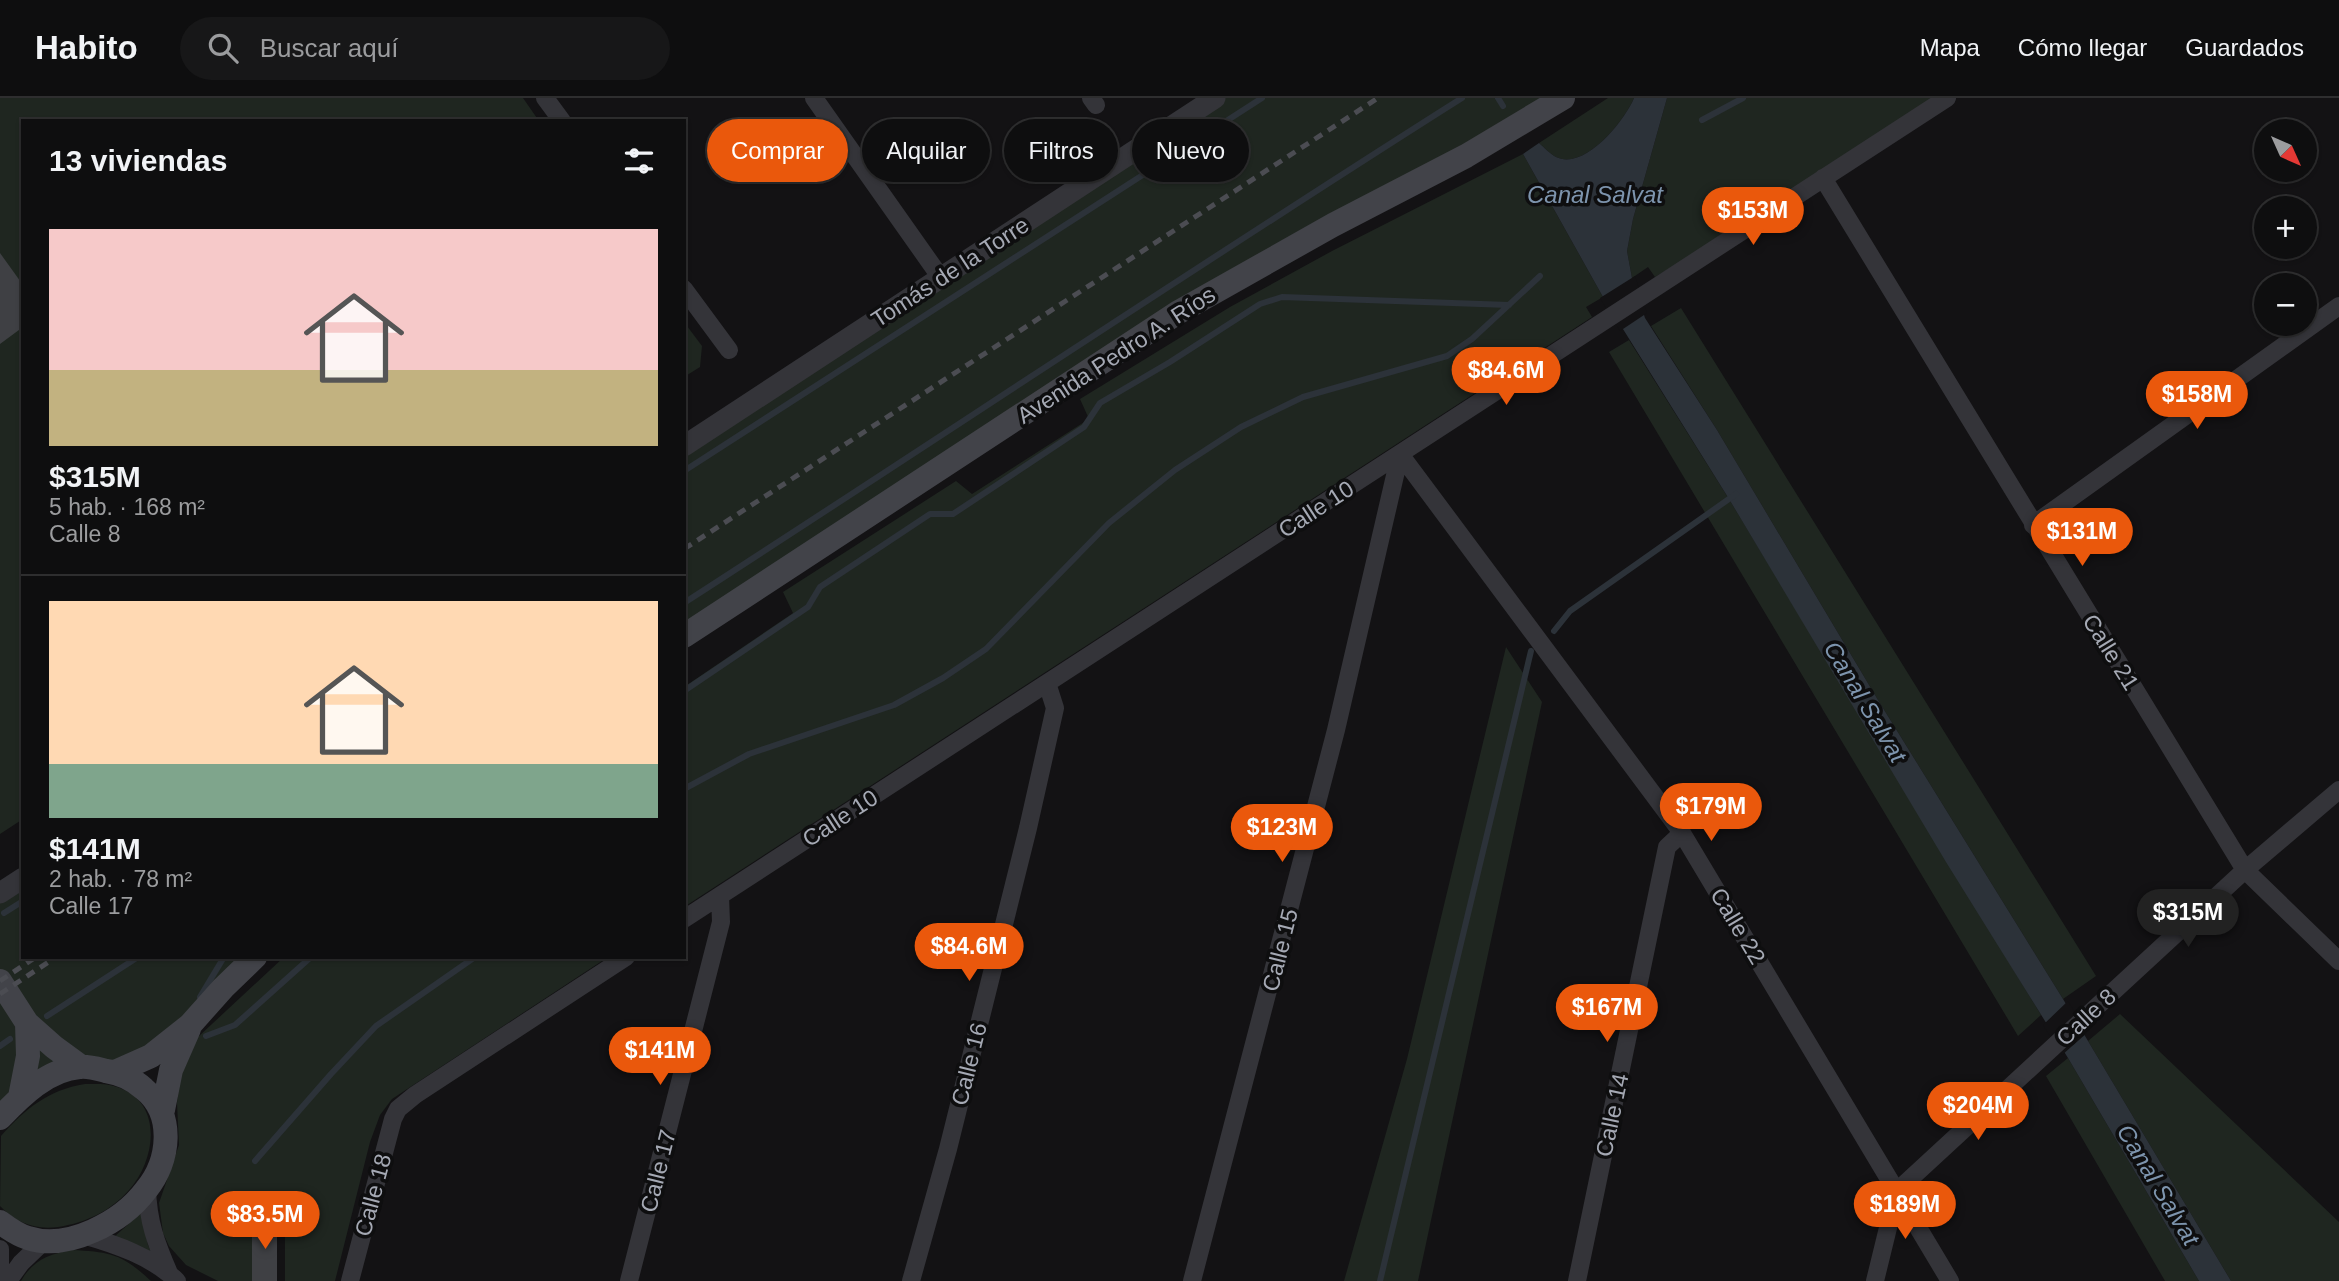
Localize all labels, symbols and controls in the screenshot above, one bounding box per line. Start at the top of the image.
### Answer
search box [180,17,670,80]
text: Habito [35,29,138,66]
icon: search [204,29,242,67]
text: Buscar aquí [260,33,398,63]
text: Mapa [1920,34,1980,61]
text: Cómo llegar [2018,34,2147,61]
text: Guardados [2185,34,2304,61]
chip: Comprar [707,119,848,182]
chip: Alquilar [862,119,990,182]
chip: Filtros [1004,119,1118,182]
chip: Nuevo [1132,119,1249,182]
north arrow [2254,119,2317,182]
map controls [2254,119,2317,336]
icon: filters [620,142,658,180]
text: 13 viviendas [49,144,227,177]
water label: Canal Salvat [1527,181,1664,208]
pin: $153M [1704,188,1802,247]
button: + [2254,196,2317,259]
text: $153M [1718,197,1788,223]
street label: Tomás de la Torre [866,211,1034,333]
button: − [2254,273,2317,336]
icon: home [291,275,417,401]
street label: Avenida Pedro A. Ríos [1012,281,1220,429]
pin: $84.6M [1449,348,1563,407]
text: $84.6M [1468,357,1544,383]
pin: $158M [2148,372,2246,431]
text: $158M [2162,381,2232,407]
text: $315M [49,460,141,493]
street label: Calle 10 [1274,475,1358,543]
text: 5 hab. · 168 m² [49,494,205,520]
pin: $131M [2033,508,2131,568]
text: $131M [2047,518,2117,544]
text: Calle 8 [49,521,121,547]
street label: Calle 21 [2078,609,2144,695]
water label: Canal Salvat [1819,636,1913,768]
icon: home [291,647,417,773]
street label: Calle 10 [798,784,882,852]
pin: $179M [1662,784,1760,843]
text: $179M [1676,793,1746,819]
pin: $123M [1233,804,1331,864]
text: $123M [1247,814,1317,840]
text: $141M [49,832,141,865]
text: 2 hab. · 78 m² [49,866,192,892]
street label: Calle 22 [1705,883,1771,969]
pin: $315M [2139,890,2237,949]
text: Calle 17 [49,893,133,919]
text: $315M [2153,899,2223,925]
street label: Calle 15 [1257,906,1303,994]
pin: $84.6M [912,924,1026,983]
text: $84.6M [931,933,1007,959]
street label: Calle 8 [2051,983,2121,1051]
pin: $167M [1558,984,1656,1044]
text: $167M [1572,994,1642,1020]
street label: Calle 16 [946,1020,992,1108]
pin: $141M [611,1028,709,1087]
text: $141M [625,1037,695,1063]
street label: Calle 14 [1591,1071,1634,1159]
pin: $204M [1929,1082,2027,1142]
text: $204M [1943,1092,2013,1118]
water label: Canal Salvat [2112,1119,2206,1251]
street label: Calle 17 [635,1127,681,1215]
street label: Calle 18 [350,1151,396,1239]
pin: $189M [1856,1182,1954,1241]
text: $189M [1870,1191,1940,1217]
pin: $83.5M [208,1192,322,1251]
text: $83.5M [227,1201,303,1227]

